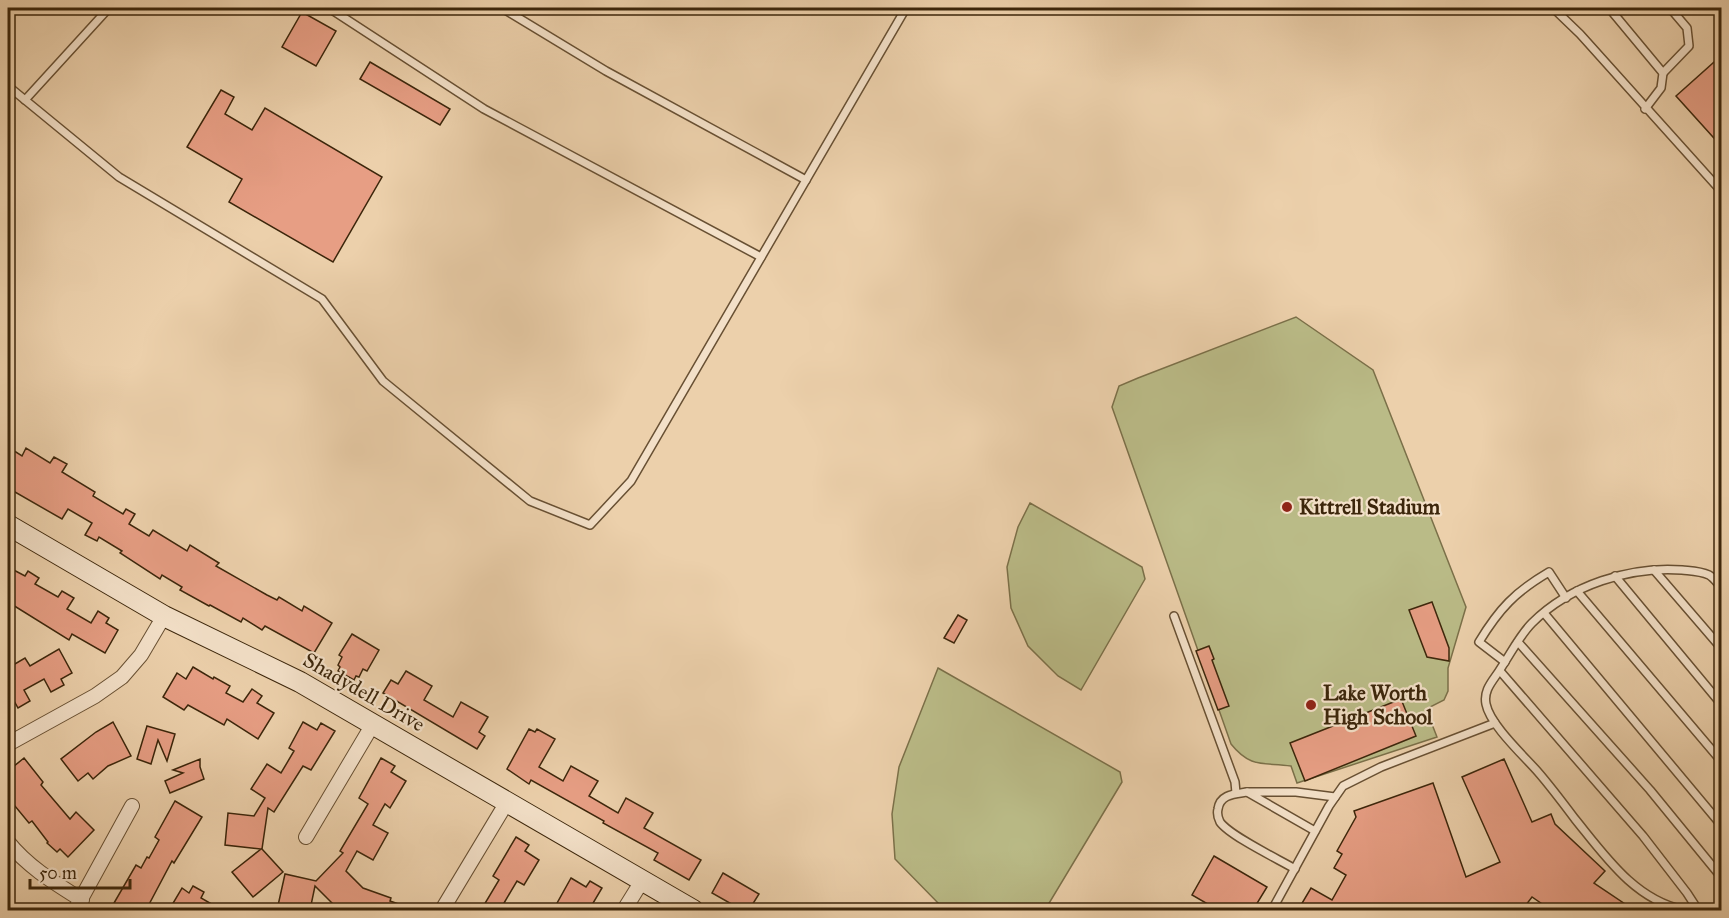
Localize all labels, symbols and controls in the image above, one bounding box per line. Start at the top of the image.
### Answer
place label: Kittrell Stadium [1299,494,1441,520]
marker: Kittrell Stadium [1280,500,1294,514]
street label: Shadydell Drive [298,647,430,737]
place label: Lake Worth High School [1323,680,1434,730]
marker: Lake Worth High School [1304,698,1318,712]
scale bar [30,852,130,890]
text: 50 m [39,862,77,884]

